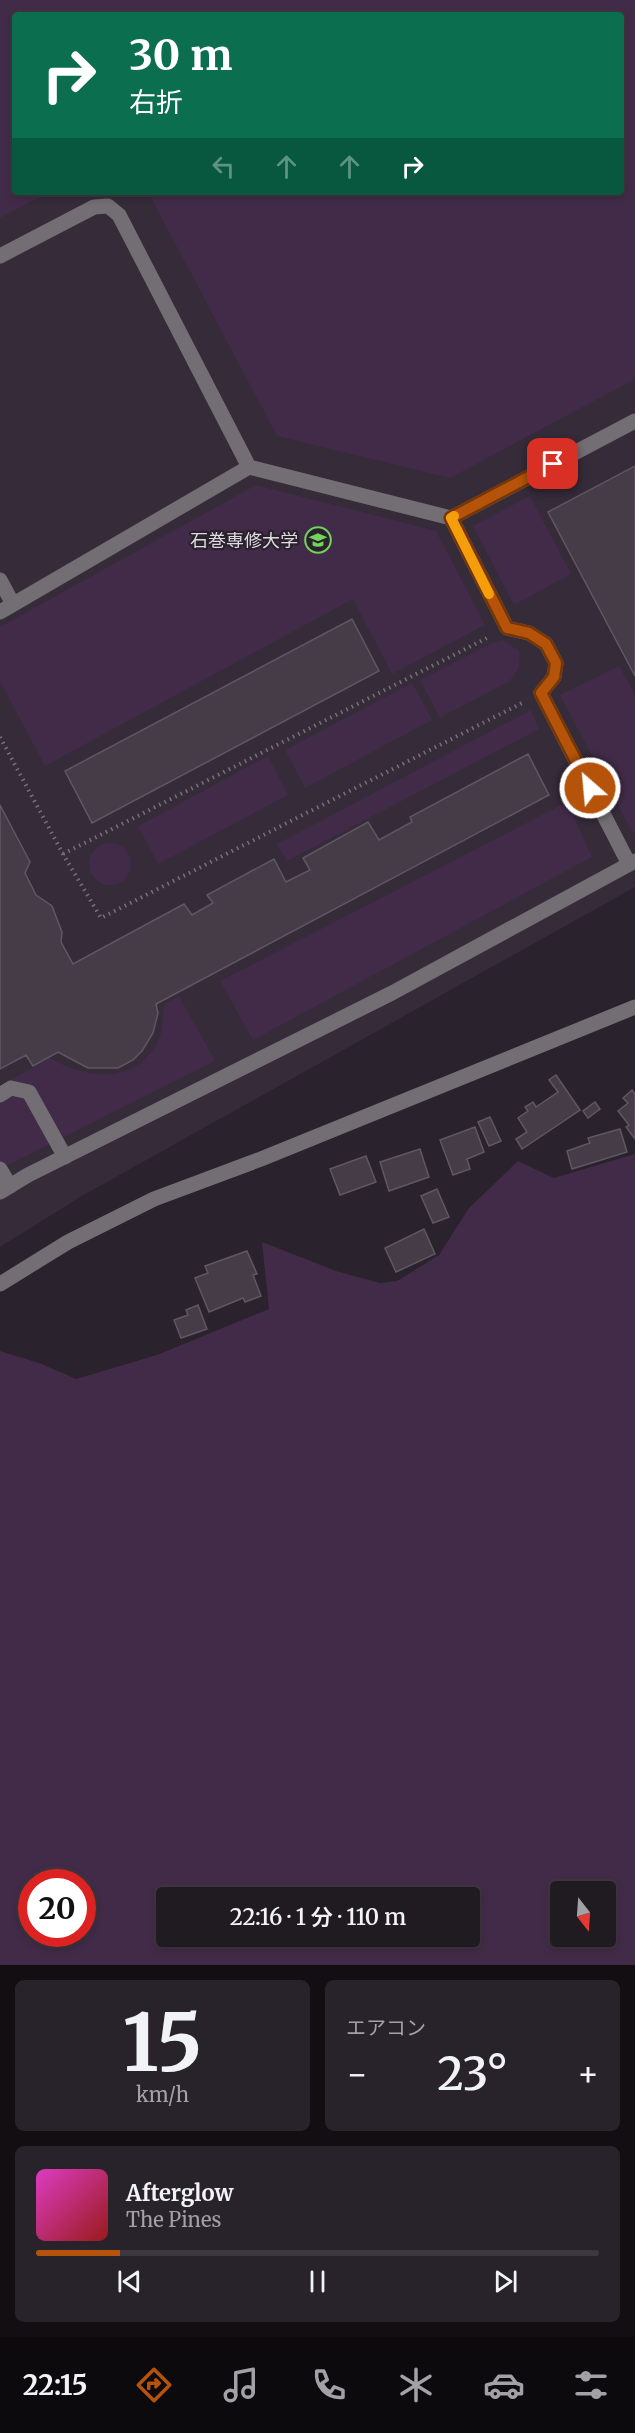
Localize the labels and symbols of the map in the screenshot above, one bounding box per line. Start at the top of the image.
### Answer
pin [527,438,578,489]
school or university icon: 石巻専修大学 [303,525,333,555]
place label: 石巻専修大学 [190,529,298,552]
position arrow [558,756,622,820]
speed limit sign: 20 [18,1869,96,1947]
north arrow [550,1881,616,1947]

